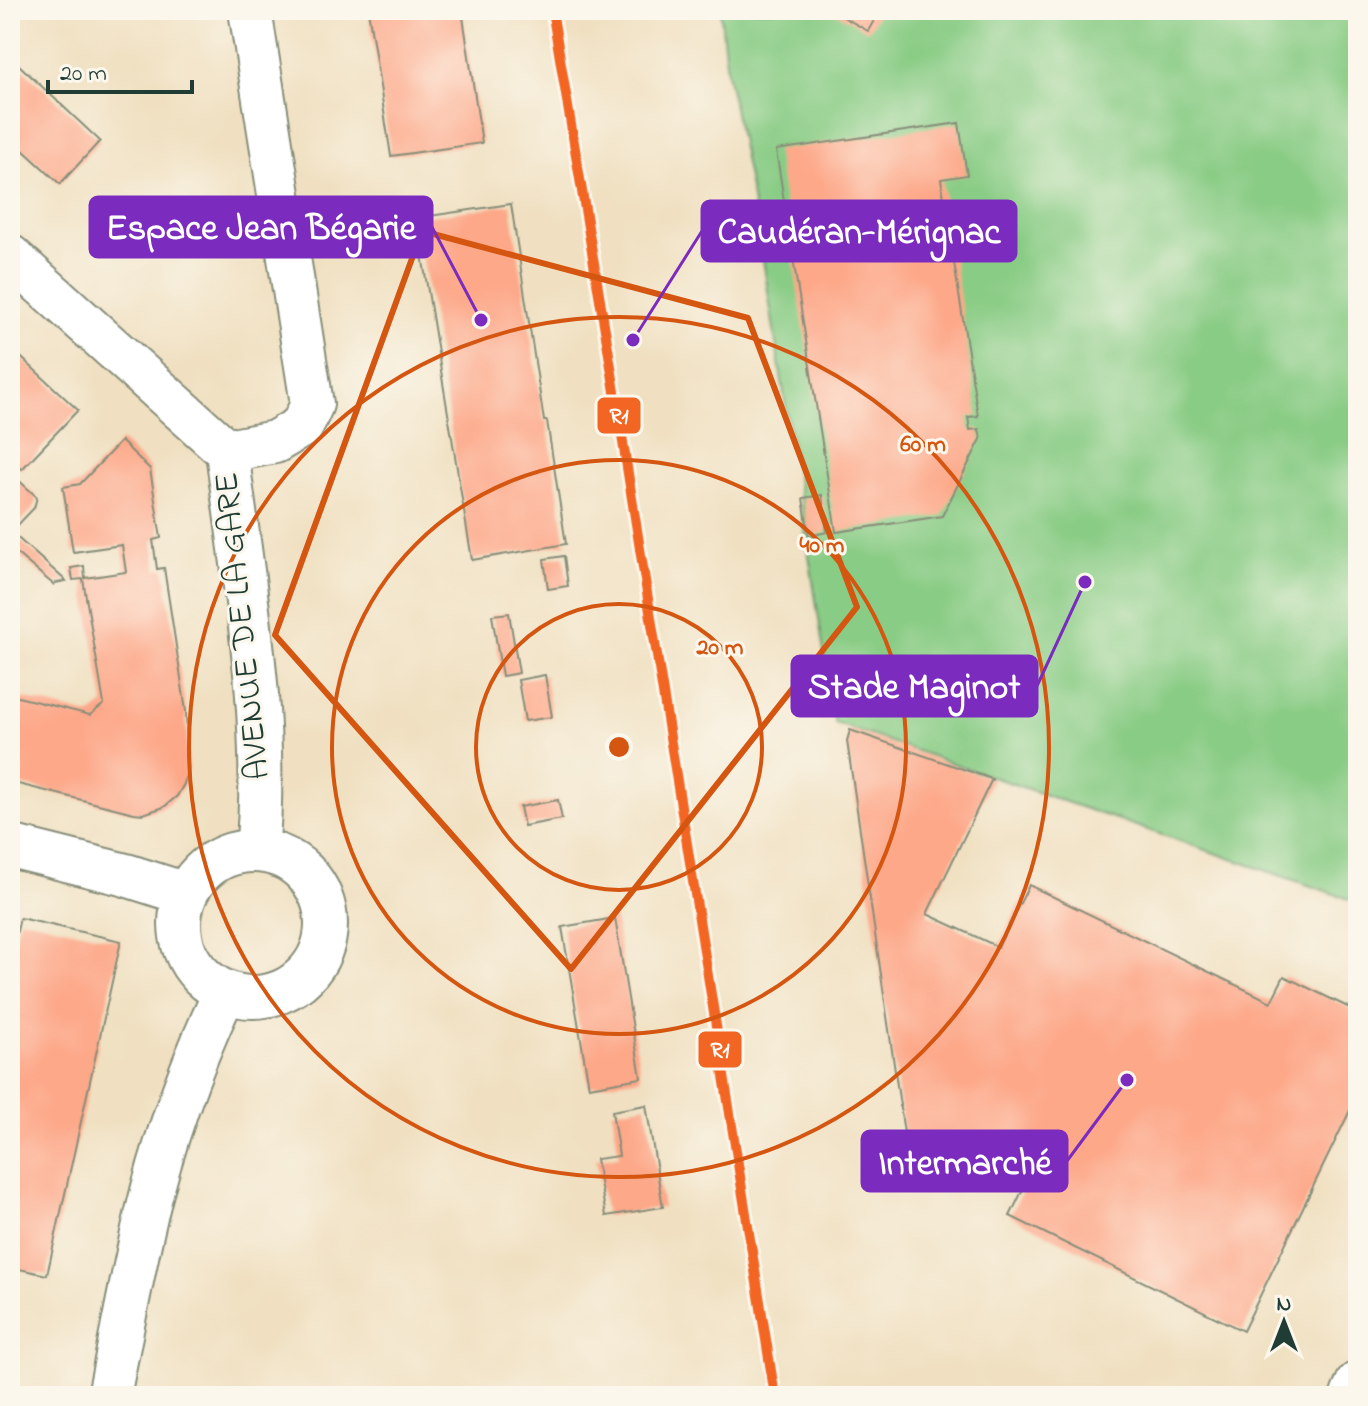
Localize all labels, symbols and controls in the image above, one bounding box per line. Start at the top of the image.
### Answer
scale bar [48,44,192,94]
text: 20 m [60,57,107,92]
callout: Espace Jean Bégarie [90,197,432,257]
callout: Caudéran-Mérignac [702,201,1016,261]
text: Espace Jean Bégarie [106,204,417,258]
text: Caudéran-Mérignac [718,208,1001,262]
line badge: R1 [596,396,642,435]
text: R1 [609,402,629,434]
text: 60 m [900,428,946,463]
street label: AVENUE DE LA GARE [203,470,285,782]
text: 40 m [800,529,845,564]
text: 20 m [696,631,744,666]
callout: Stade Maginot [792,656,1037,716]
text: Stade Maginot [808,663,1021,717]
centre of rings [605,733,633,761]
line badge: R1 [697,1030,743,1069]
text: R1 [710,1036,730,1068]
callout: Intermarché [862,1131,1067,1191]
text: Intermarché [878,1139,1053,1192]
north arrow [1244,1282,1324,1362]
text: N [1277,1289,1291,1321]

